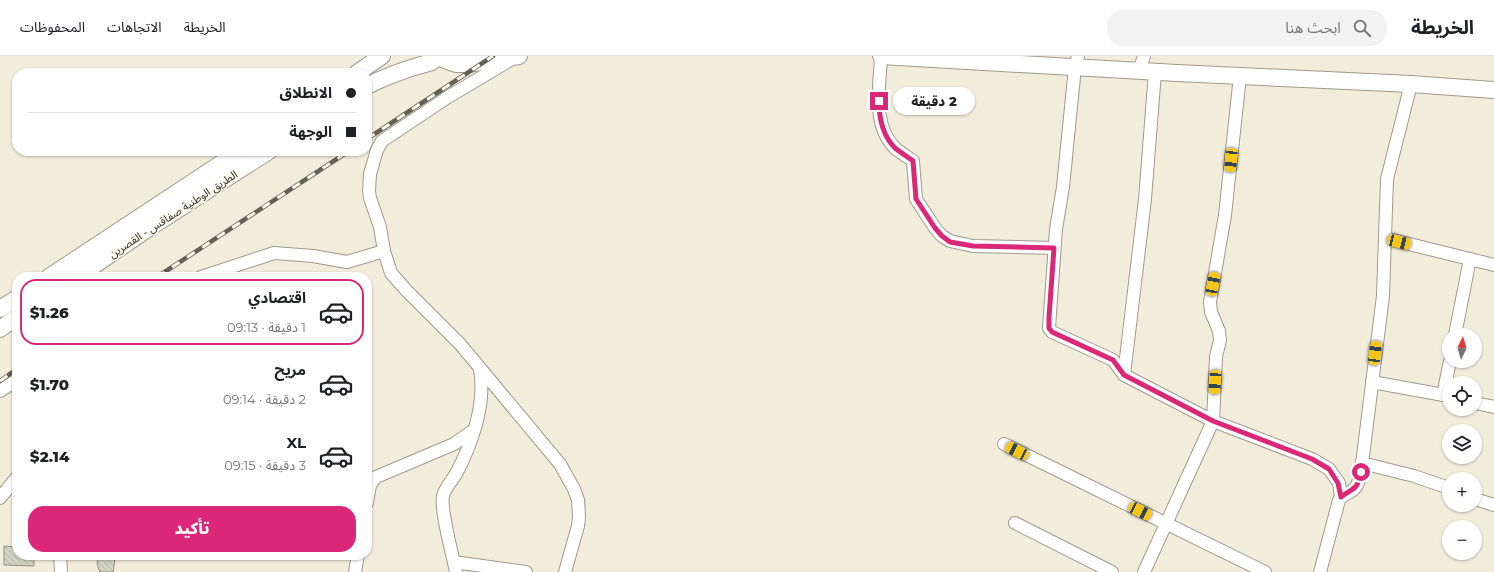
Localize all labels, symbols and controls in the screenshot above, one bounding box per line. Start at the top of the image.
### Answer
search box [1107,10,1387,46]
text: الخريطة [1411,16,1474,39]
icon: search [1351,17,1373,39]
text: المحفوظات [20,18,85,36]
text: الاتجاهات [107,18,162,36]
text: الخريطة [184,18,226,36]
text: ابحث هنا [1285,18,1341,37]
text: الانطلاق [280,83,332,102]
callout: 2 دقيقة [893,87,975,115]
route end [870,92,888,110]
text: 2 دقيقة [911,93,957,109]
text: الوجهة [289,122,332,141]
car [1224,147,1238,173]
street label: الطريق الوطنية صفاقس - القصرين [106,167,240,261]
car [1386,233,1412,251]
car [1205,271,1221,297]
text: اقتصادي [248,288,306,307]
icon: car [318,294,354,330]
text: $1.26 [30,303,69,322]
text: 1 دقيقة · 09:13 [227,319,306,335]
north arrow [1442,328,1482,368]
map controls [1442,328,1482,560]
car [1367,340,1383,366]
text: مريح [274,360,306,379]
icon: car [318,366,354,402]
car [1208,370,1222,394]
text: $1.70 [30,375,69,394]
button: locate [1442,376,1482,416]
text: 2 دقيقة · 09:14 [223,391,306,407]
button: layers [1442,424,1482,464]
text: XL [287,433,306,452]
icon: car [318,438,354,474]
car [1004,440,1030,462]
text: $2.14 [30,447,69,466]
text: 3 دقيقة · 09:15 [224,457,306,473]
route start [1352,463,1370,481]
button: + [1442,472,1482,512]
car [1127,500,1153,522]
button: تأكيد [28,506,356,552]
button: − [1442,520,1482,560]

